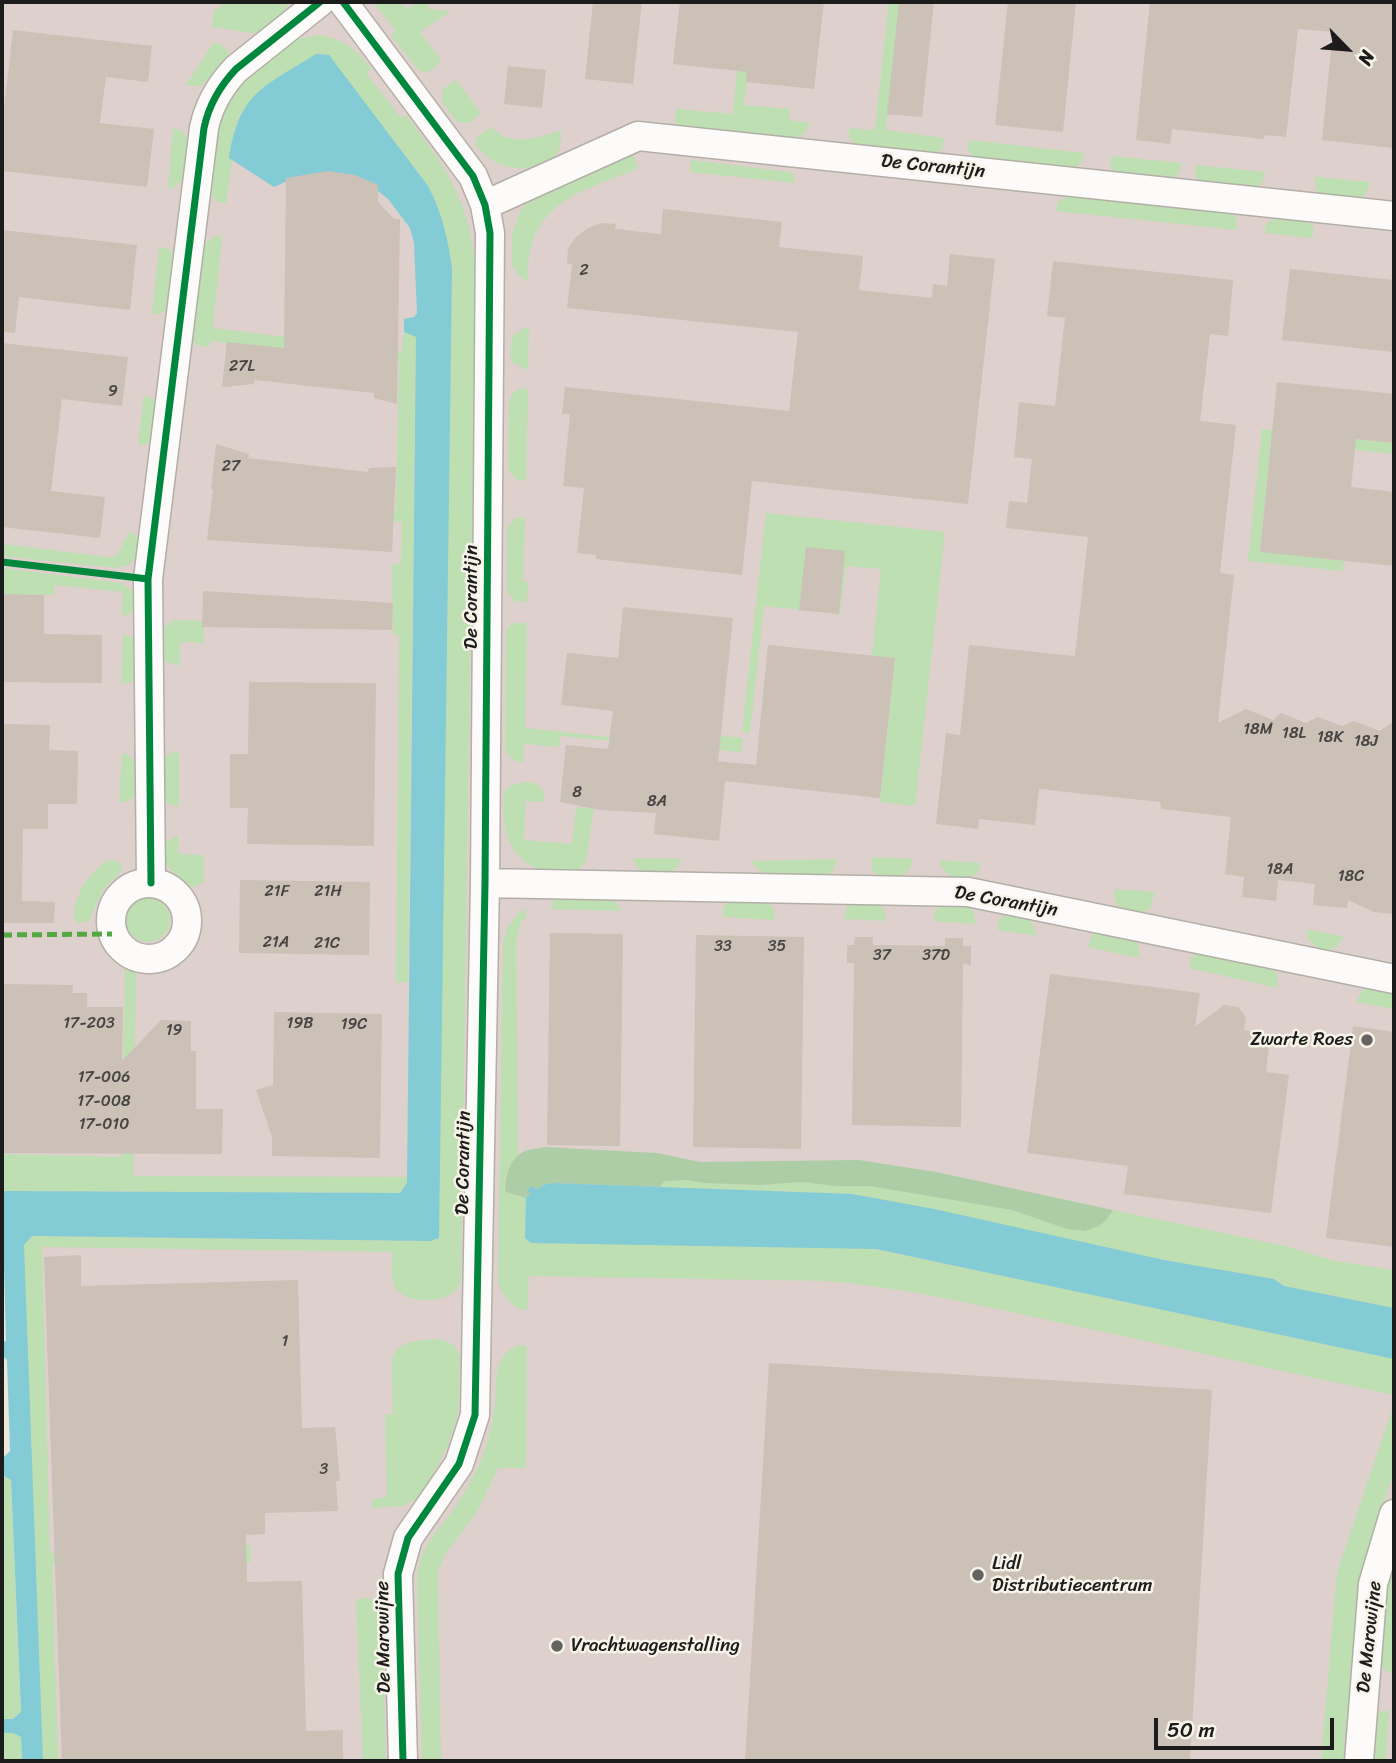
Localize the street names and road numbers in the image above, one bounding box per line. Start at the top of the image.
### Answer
street label: De Corantijn [880,150,986,184]
street label: De Corantijn [461,545,483,649]
street label: De Corantijn [953,882,1059,922]
street label: De Corantijn [452,1111,476,1215]
street label: De Marowijne [1353,1580,1387,1694]
street label: De Marowijne [372,1581,396,1693]

